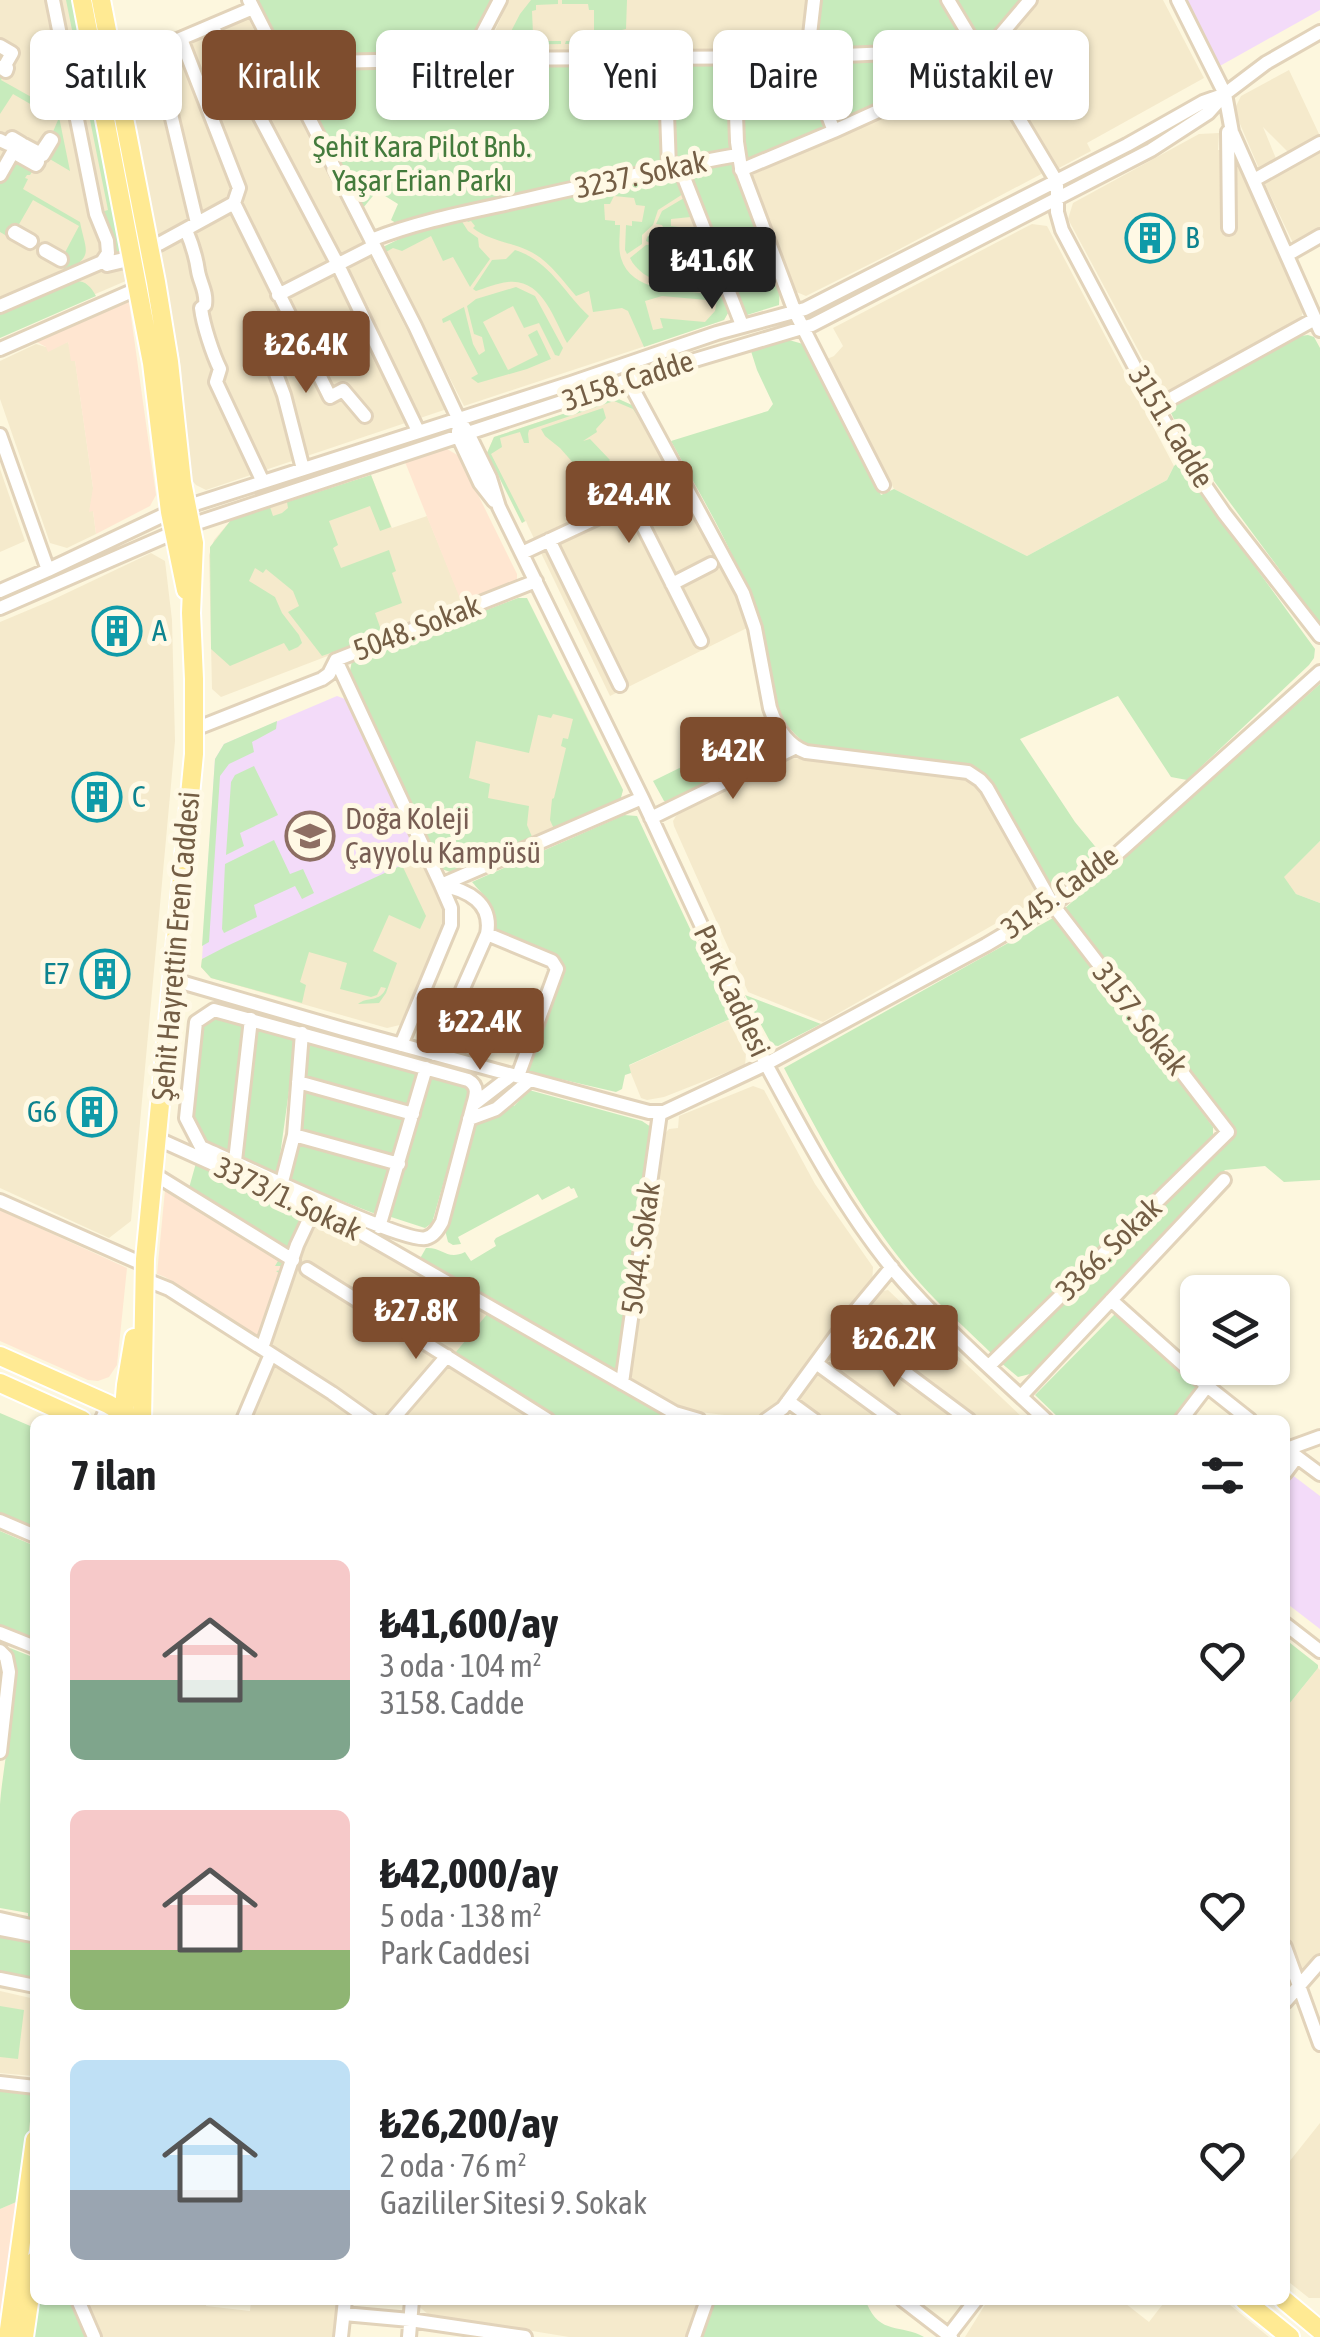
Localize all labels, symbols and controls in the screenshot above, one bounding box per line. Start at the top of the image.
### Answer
chip: Satılık [30,30,182,120]
chip: Kiralık [202,30,356,120]
chip: Filtreler [376,30,549,120]
chip: Yeni [569,30,693,120]
chip: Daire [713,30,853,120]
chip: Müstakil ev [873,30,1089,120]
park label: Şehit Kara Pilot Bnb. Yaşar Erian Parkı [313,129,531,197]
street label: 3237. Sokak [572,144,709,204]
building icon: B [1124,212,1176,264]
place label: B [1185,220,1199,254]
pin: ₺41.6K [631,227,793,312]
text: ₺41.6K [671,241,753,278]
pin: ₺26.4K [225,311,387,396]
text: ₺26.4K [265,325,347,362]
street label: 3158. Cadde [558,343,697,417]
street label: 3151. Cadde [1122,360,1221,493]
pin: ₺24.4K [548,461,710,546]
text: ₺24.4K [588,475,670,512]
street label: 5048. Sokak [349,587,485,667]
building icon: A [91,605,143,657]
place label: A [152,613,167,647]
pin: ₺42K [674,717,792,802]
text: ₺42K [702,731,764,768]
building icon: C [71,771,123,823]
place label: C [132,779,146,813]
street label: Şehit Hayrettin Eren Caddesi [145,790,205,1102]
place label: Doğa Koleji Çayyolu Kampüsü [345,801,541,869]
school or university icon: Doğa Koleji Çayyolu Kampüsü [284,810,336,862]
street label: 3145. Cadde [995,838,1124,945]
street label: Park Caddesi [688,919,778,1062]
building icon: E7 [79,948,131,1000]
place label: E7 [43,956,70,990]
street label: 3157. Sokak [1086,956,1195,1081]
pin: ₺22.4K [399,988,561,1073]
text: ₺22.4K [439,1002,521,1039]
building icon: G6 [66,1086,118,1138]
place label: G6 [27,1094,57,1128]
street label: 3373/1. Sokak [210,1149,367,1247]
street label: 5044. Sokak [614,1180,666,1316]
street label: 3366. Sokak [1049,1190,1168,1307]
map controls [1180,1275,1290,1385]
button: layers [1180,1275,1290,1385]
pin: ₺27.8K [335,1277,497,1362]
text: ₺27.8K [375,1291,457,1328]
pin: ₺26.2K [813,1305,975,1390]
text: ₺26.2K [853,1319,935,1356]
icon: filters [1195,1448,1250,1503]
text: 7 ilan [70,1451,156,1499]
text: ₺41,600/ay [380,1599,558,1647]
icon: home [150,1600,270,1720]
icon: heart [1195,1633,1250,1688]
text: 3 oda · 104 m² [380,1647,542,1684]
text: 3158. Cadde [380,1684,524,1721]
text: ₺42,000/ay [380,1849,558,1897]
icon: home [150,1850,270,1970]
icon: heart [1195,1883,1250,1938]
text: 5 oda · 138 m² [380,1897,542,1934]
text: Park Caddesi [380,1934,531,1971]
text: ₺26,200/ay [380,2099,558,2147]
icon: home [150,2100,270,2220]
icon: heart [1195,2133,1250,2188]
text: 2 oda · 76 m² [380,2147,527,2184]
text: Gazililer Sitesi 9. Sokak [380,2184,647,2221]

